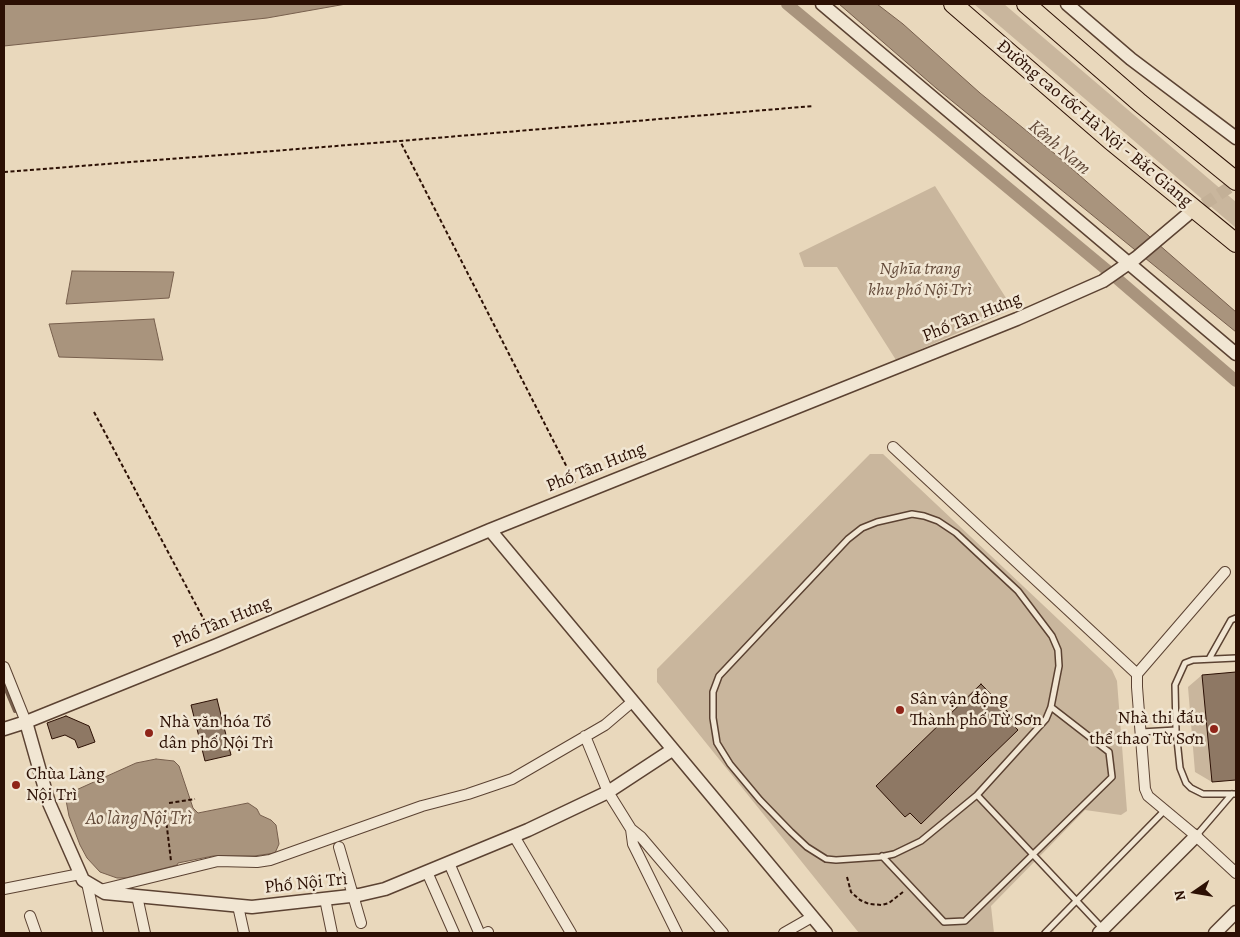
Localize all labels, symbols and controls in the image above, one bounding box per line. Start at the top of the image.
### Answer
street label: Đường cao tốc Hà Nội - Bắc Giang [992,36,1196,212]
water label: Kênh Nam [1023,115,1095,181]
park label: Nghĩa trang khu phố Nội Trì [868,259,972,302]
street label: Phố Tân Hưng [919,288,1025,348]
street label: Phố Tân Hưng [543,438,649,498]
street label: Phố Tân Hưng [169,593,275,653]
place label: Sân vận động Thành phố Từ Sơn [910,689,1042,732]
marker: Sân vận động Thành phố Từ Sơn [894,704,906,716]
place label: Nhà thi đấu thể thao Từ Sơn [1089,708,1204,751]
place label: Nhà văn hóa Tổ dân phố Nội Trì [159,712,274,754]
marker: Nhà thi đấu thể thao Từ Sơn [1208,723,1220,735]
marker: Nhà văn hóa Tổ dân phố Nội Trì [143,727,155,739]
place label: Chùa Làng Nội Trì [26,764,105,806]
marker: Chùa Làng Nội Trì [10,779,22,791]
water label: Ao làng Nội Trì [86,808,192,830]
north arrow [1170,867,1220,917]
street label: Phố Nội Trì [263,869,349,899]
text: N [1169,888,1190,903]

